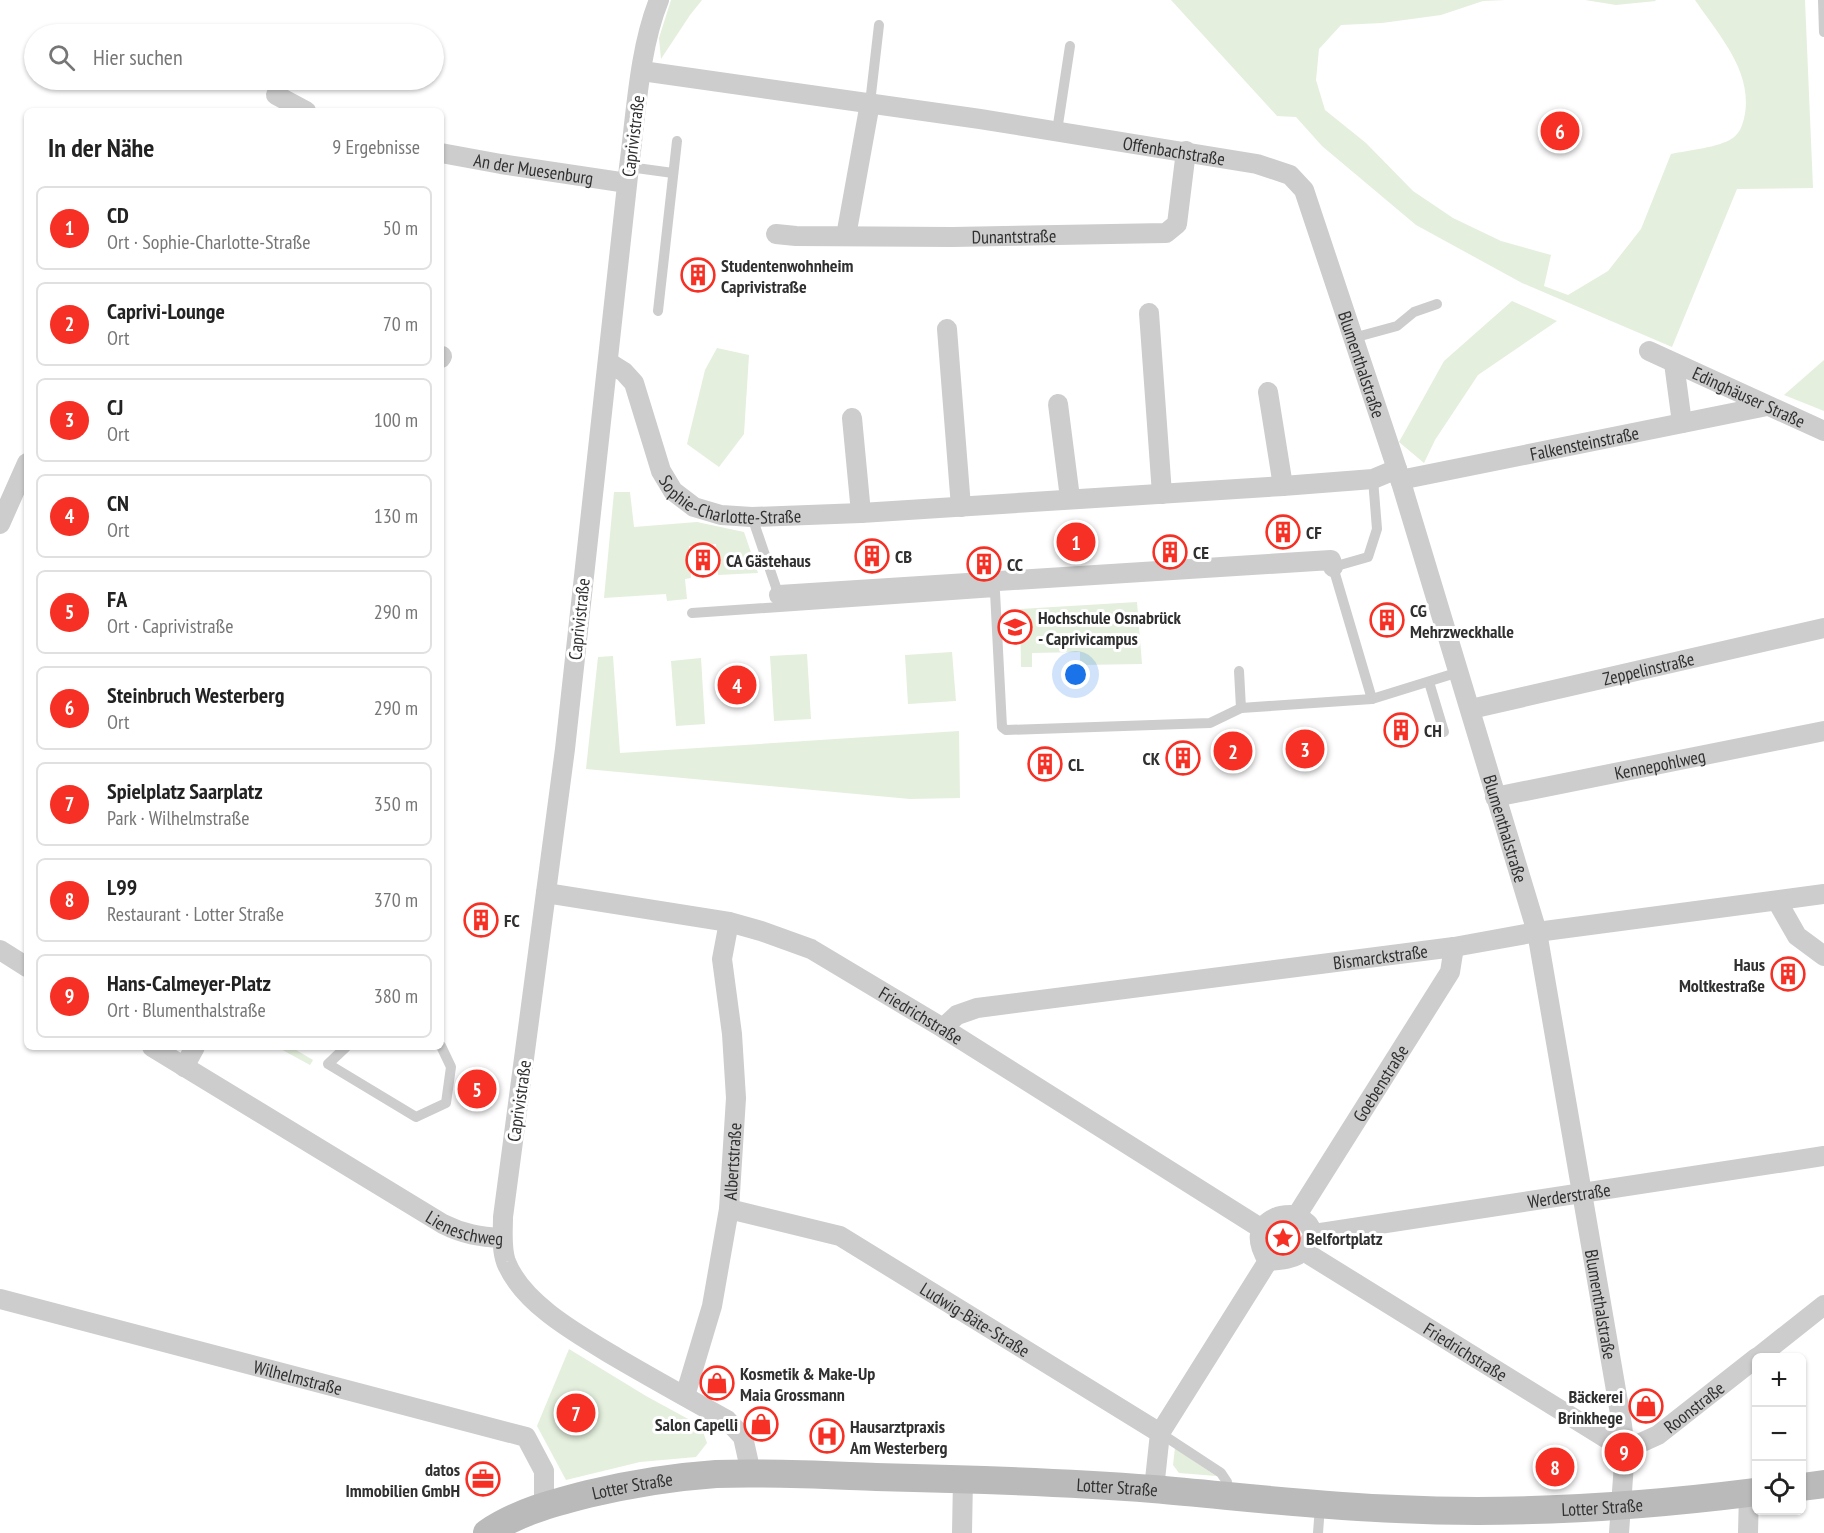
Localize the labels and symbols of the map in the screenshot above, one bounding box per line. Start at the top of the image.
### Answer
street label: Caprivistraße [617,94,649,178]
pin: 6 [1540,108,1580,154]
street label: Offenbachstraße [1121,131,1227,170]
street label: An der Muesenburg [472,148,595,189]
street label: Dunantstraße [971,224,1056,248]
place label: Studentenwohnheim Caprivistraße [721,254,854,298]
building icon: Studentenwohnheim Caprivistraße [680,257,716,293]
street label: Blumenthalstraße [1334,308,1391,421]
street label: Edinghäuser Straße [1689,361,1809,432]
street label: Falkensteinstraße [1528,421,1641,465]
street label: Sophie-Charlotte-Straße [654,471,801,529]
building icon: CF [1265,514,1301,550]
pin: 1 [1056,520,1096,564]
place label: CF [1306,521,1322,544]
building icon: CE [1152,534,1188,570]
building icon: CB [854,538,890,574]
place label: CE [1193,541,1209,564]
building icon: CA Gästehaus [685,542,721,578]
place label: CB [895,545,912,568]
building icon: CC [966,546,1002,582]
place label: CA Gästehaus [726,549,811,572]
place label: CC [1007,553,1023,576]
street label: Caprivistraße [563,577,595,661]
place label: CG Mehrzweckhalle [1410,599,1514,643]
building icon: CG Mehrzweckhalle [1369,602,1405,638]
place label: Hochschule Osnabrück - Caprivicampus [1038,606,1182,650]
school or university icon: Hochschule Osnabrück - Caprivicampus [997,609,1033,645]
street label: Zeppelinstraße [1600,647,1696,690]
your location [1061,660,1090,689]
pin: 4 [718,662,756,708]
building icon: CH [1383,712,1419,748]
place label: CH [1424,719,1442,742]
pin: 3 [1286,726,1324,771]
pin: 2 [1214,728,1252,774]
building icon: CK [1165,740,1201,776]
street label: Kennepohlweg [1612,744,1707,784]
building icon: CL [1027,746,1063,782]
place label: CK [1142,747,1161,770]
place label: CL [1068,753,1084,776]
street label: Blumenthalstraße [1479,772,1533,885]
building icon: FC [463,902,499,938]
place label: FC [504,909,520,932]
street label: Bismarckstraße [1332,939,1429,974]
place label: Haus Moltkestraße [1679,953,1765,997]
building icon: Haus Moltkestraße [1770,956,1806,992]
street label: Friedrichstraße [875,981,967,1049]
street label: Goebenstraße [1347,1040,1413,1126]
street label: Caprivistraße [502,1059,536,1143]
pin: 5 [458,1066,496,1112]
street label: Albertstraße [718,1122,746,1201]
street label: Werderstraße [1526,1177,1612,1213]
street label: Lieneschweg [422,1205,504,1250]
place icon: Belfortplatz [1265,1220,1301,1256]
place label: Belfortplatz [1306,1227,1383,1250]
street label: Blumenthalstraße [1580,1248,1622,1361]
street label: Ludwig-Bäte-Straße [916,1277,1034,1362]
street label: Friedrichstraße [1420,1317,1512,1386]
street label: Wilhelmstraße [251,1355,345,1400]
place label: Kosmetik & Make-Up Maia Grossmann [740,1362,875,1406]
shop icon: Kosmetik & Make-Up Maia Grossmann [699,1365,735,1401]
street label: Roonstraße [1659,1376,1729,1438]
place label: Bäckerei Brinkhege [1558,1385,1623,1429]
shop icon: Bäckerei Brinkhege [1628,1388,1664,1424]
pin: 7 [556,1390,596,1436]
shop icon: Salon Capelli [743,1406,779,1442]
place label: Salon Capelli [655,1413,738,1436]
place label: Hausarztpraxis Am Westerberg [849,1415,948,1459]
hospital icon: Hausarztpraxis Am Westerberg [809,1418,845,1454]
pin: 9 [1604,1430,1644,1474]
pin: 8 [1536,1444,1574,1490]
place label: datos Immobilien GmbH [346,1458,460,1502]
office icon: datos Immobilien GmbH [465,1461,501,1497]
street label: Lotter Straße [590,1467,674,1504]
street label: Lotter Straße [1076,1473,1159,1501]
street label: Lotter Straße [1561,1492,1644,1521]

